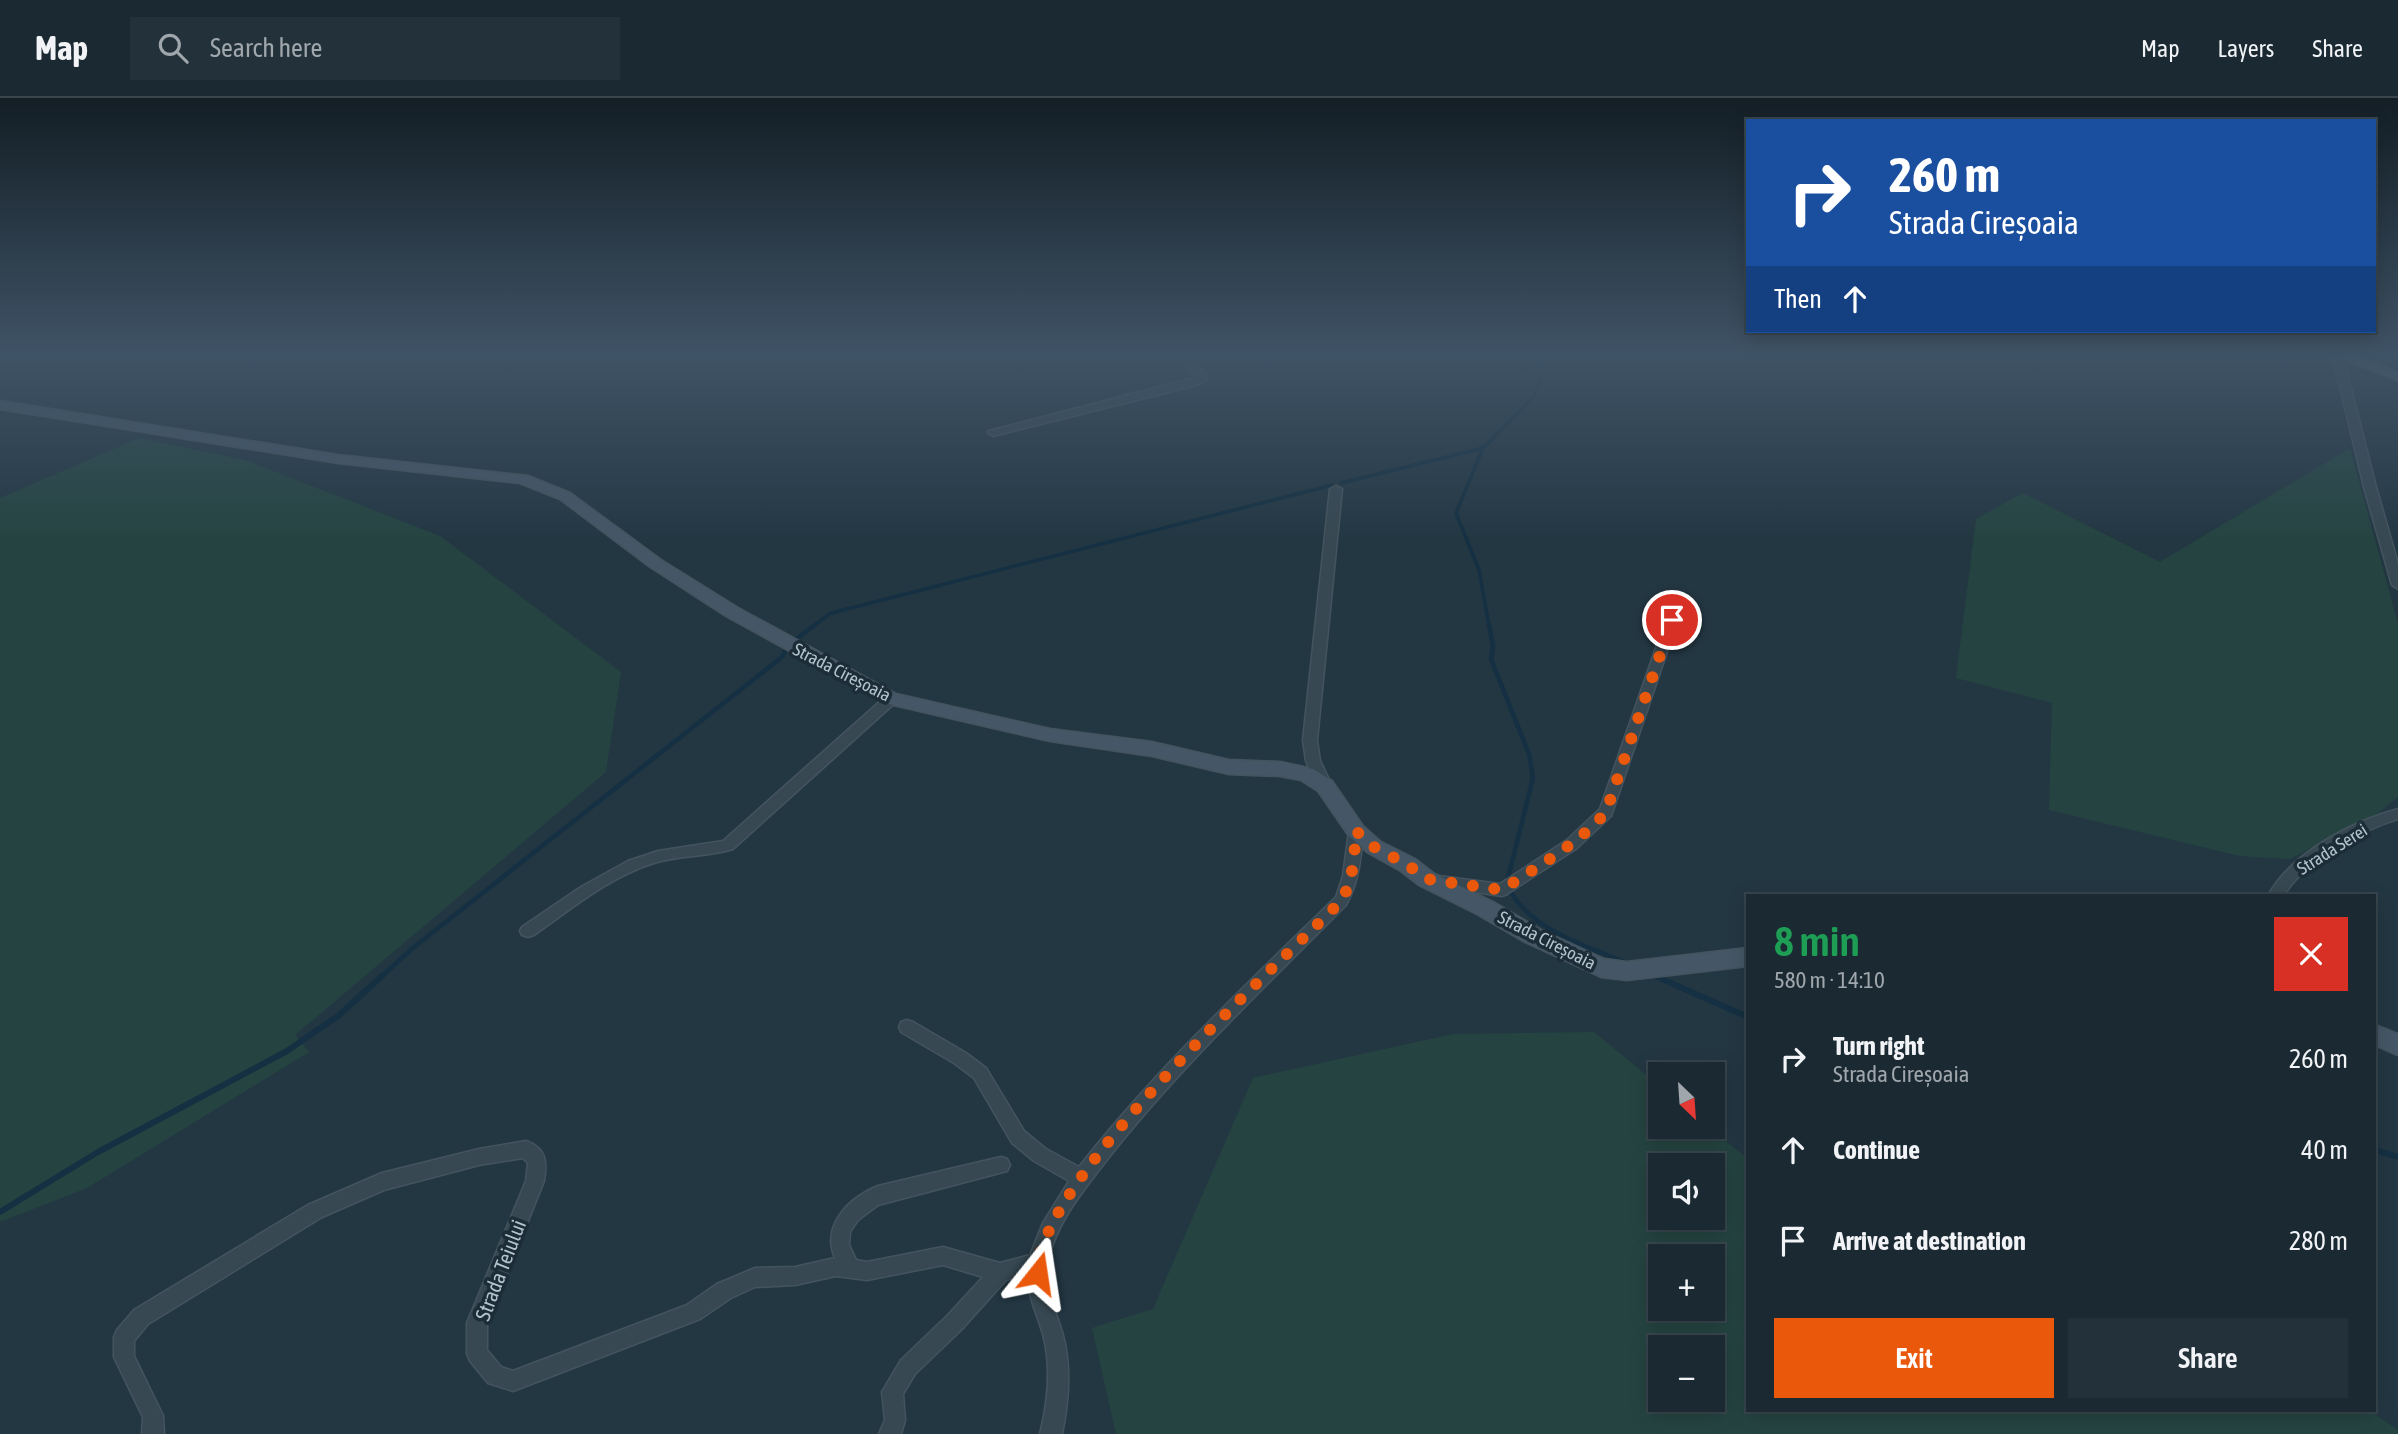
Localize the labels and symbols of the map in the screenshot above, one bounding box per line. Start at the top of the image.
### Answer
pin [1642,590,1702,650]
street label: Strada Cireșoaia [790,638,894,706]
street label: Strada Serei [2293,819,2371,879]
street label: Strada Cireșoaia [1495,906,1599,974]
north arrow [1648,1062,1726,1139]
street label: Strada Teiului [470,1216,530,1324]
position arrow [1001,1236,1075,1310]

